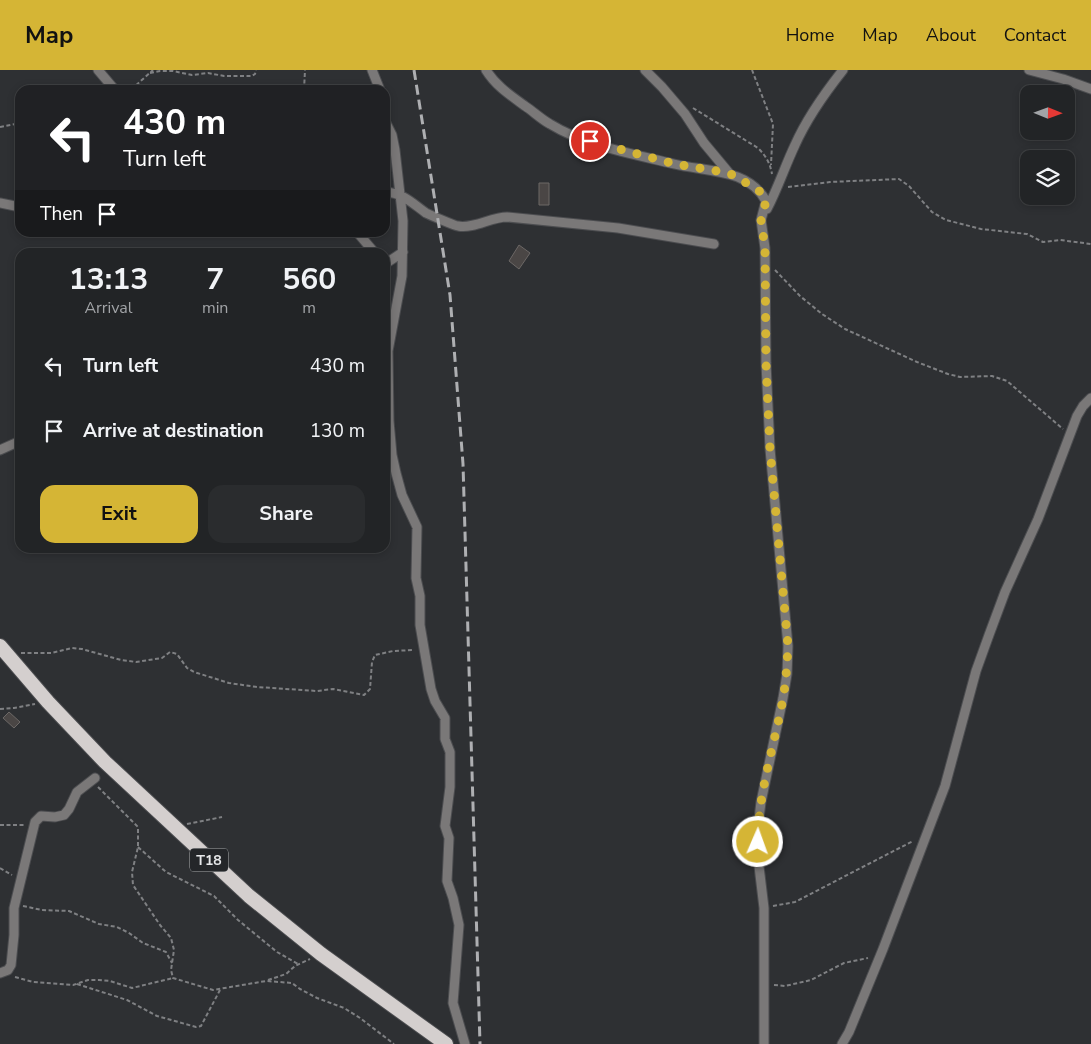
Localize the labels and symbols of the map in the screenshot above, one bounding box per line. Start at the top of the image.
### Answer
north arrow [1020,85,1075,140]
pin [569,120,611,162]
position arrow [731,815,783,867]
road number: T18 [190,848,228,872]

